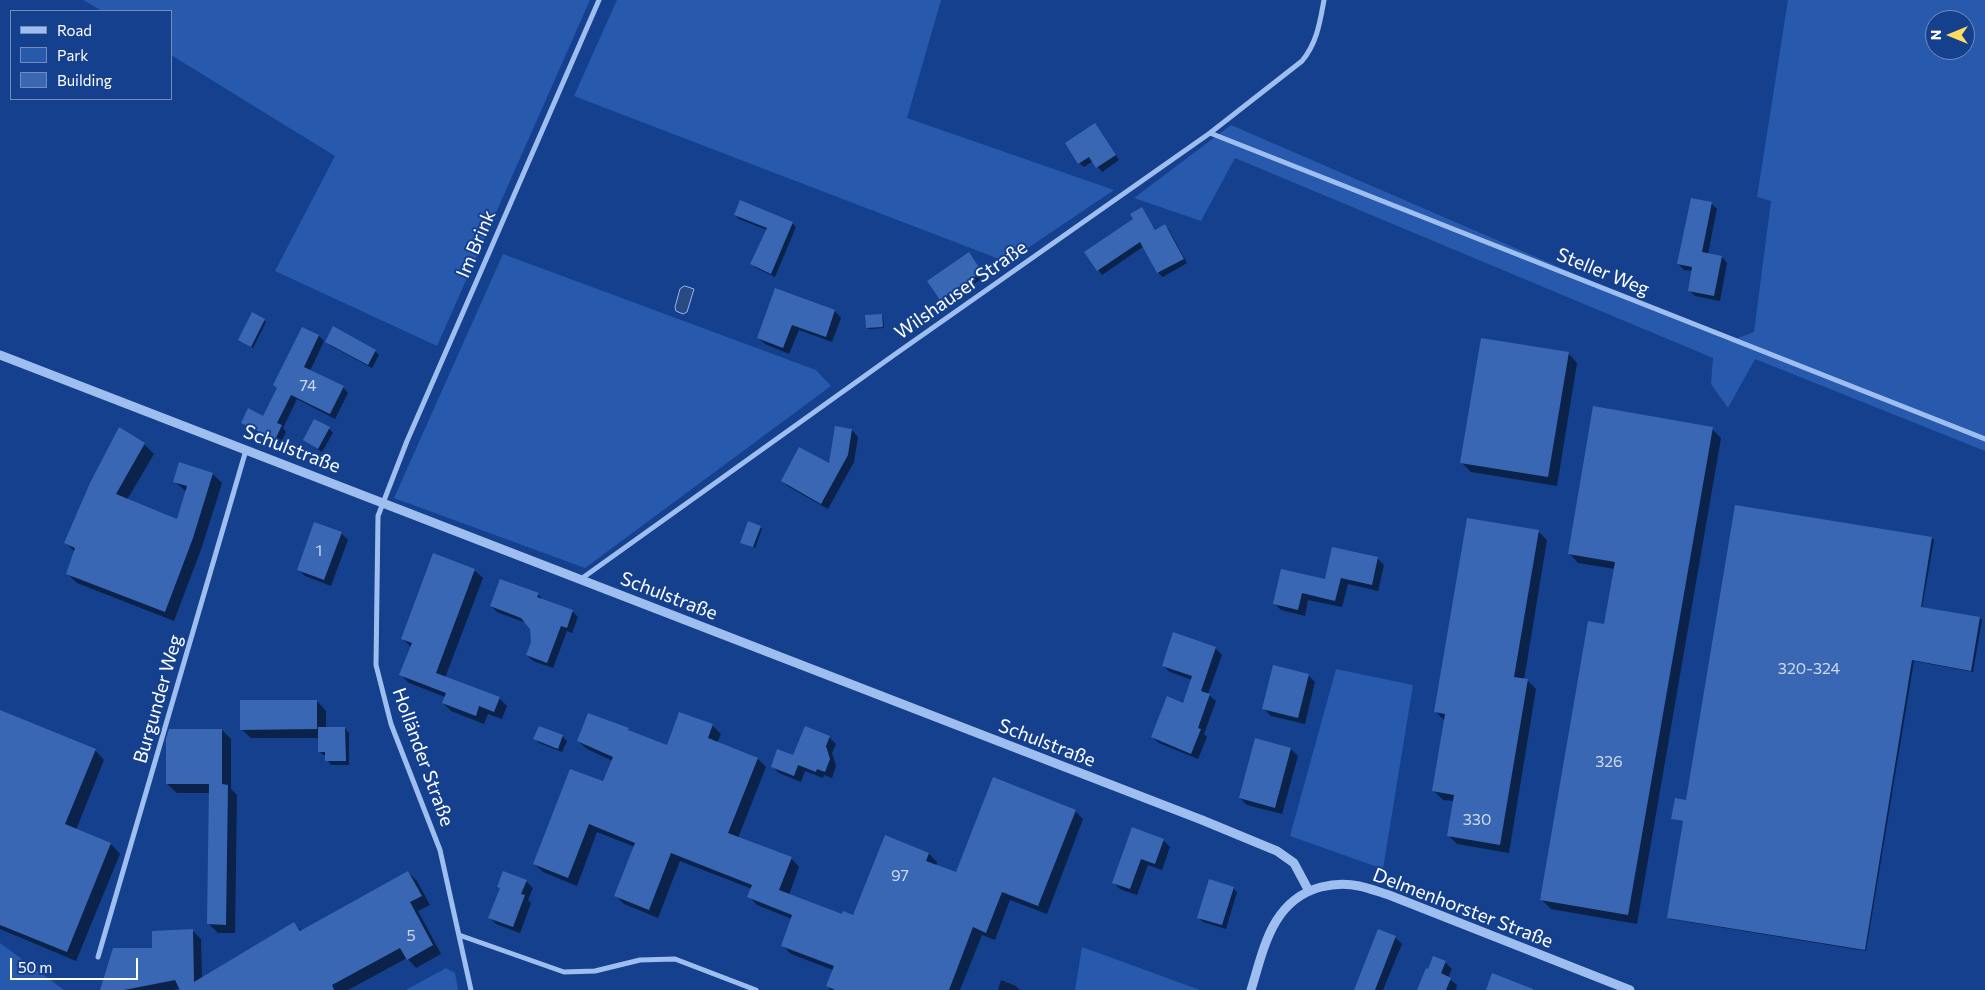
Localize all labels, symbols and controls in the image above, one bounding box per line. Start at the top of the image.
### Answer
legend [10,10,172,100]
north arrow [1925,10,1975,60]
text: Road [57,21,92,39]
text: N [1927,30,1944,40]
text: Park [57,46,88,64]
text: Building [57,71,112,89]
street label: Im Brink [452,207,500,281]
street label: Wilshauser Straße [890,236,1032,344]
street label: Steller Weg [1553,243,1653,301]
house number: 74 [299,376,317,396]
street label: Schulstraße [240,420,344,478]
house number: 1 [316,541,322,561]
street label: Schulstraße [617,567,721,625]
street label: Burgunder Weg [129,632,187,766]
house number: 320-324 [1778,659,1840,679]
street label: Holländer Straße [387,685,459,829]
street label: Schulstraße [995,714,1099,772]
house number: 326 [1595,752,1623,772]
house number: 330 [1463,810,1491,830]
street label: Delmenhorster Straße [1370,863,1556,953]
house number: 97 [891,866,909,886]
house number: 5 [406,926,416,946]
scale bar [12,948,140,980]
text: 50 m [18,958,52,976]

